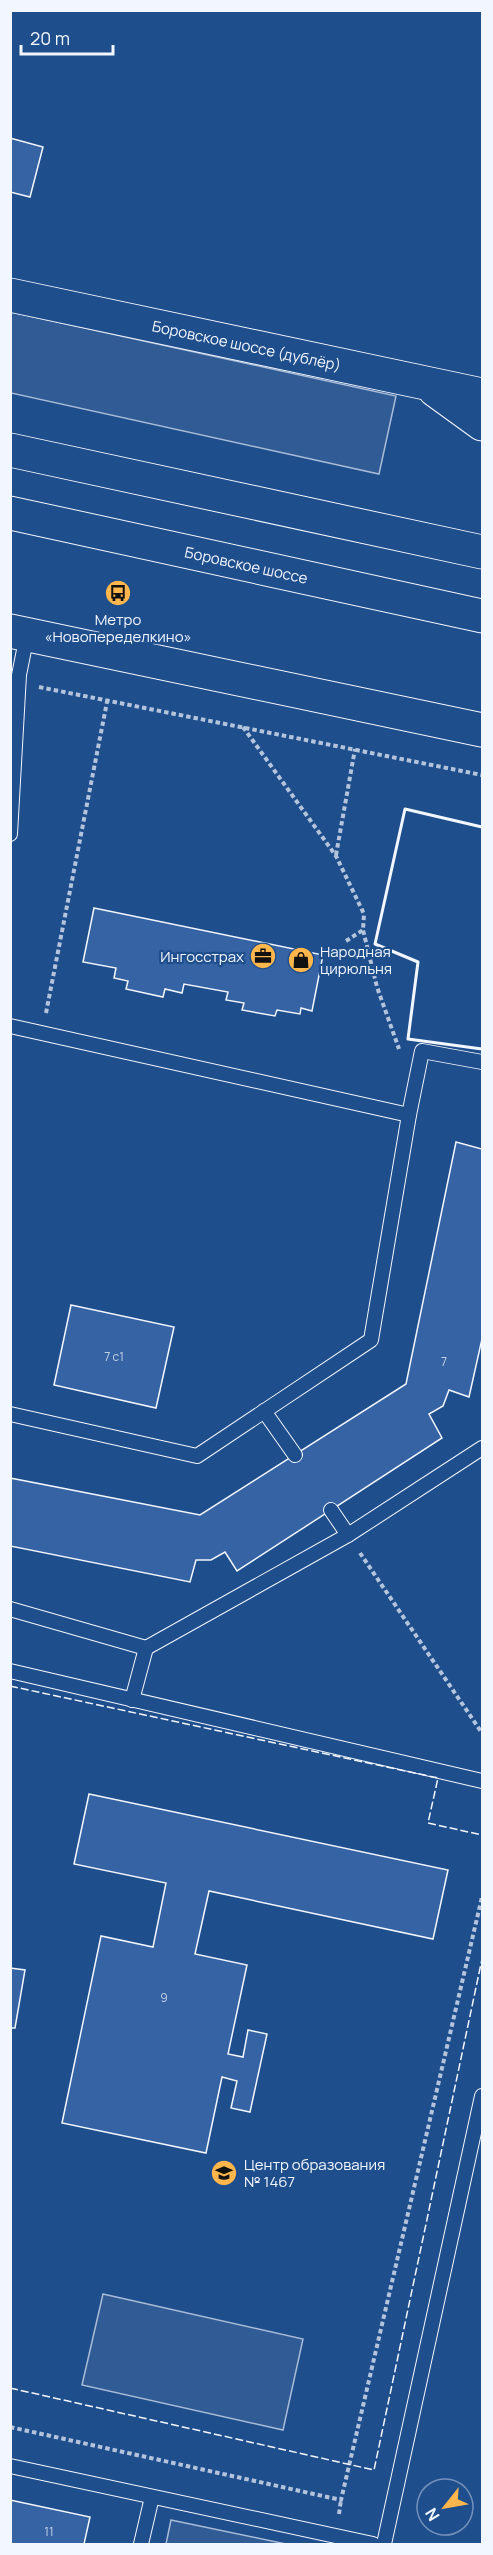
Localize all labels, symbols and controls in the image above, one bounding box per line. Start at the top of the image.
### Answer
scale bar [21,18,112,56]
text: 20 m [30,26,70,50]
street label: Боровское шоссе (дублёр) [150,315,343,375]
street label: Боровское шоссе [183,541,310,588]
bus stop icon: Метро «Новопеределкино» [103,578,133,608]
place label: Метро «Новопеределкино» [44,609,192,647]
office icon: Ингосстрах [248,941,278,971]
place label: Народная цирюльня [320,941,392,979]
shop icon: Народная цирюльня [286,945,316,975]
place label: Ингосстрах [160,946,244,967]
house number: 7 с1 [104,1348,124,1365]
house number: 7 [441,1353,447,1370]
house number: 9 [160,1989,168,2006]
place label: Центр образования № 1467 [244,2154,385,2192]
school or university icon: Центр образования № 1467 [209,2158,239,2188]
north arrow [415,2477,475,2537]
text: N [420,2504,445,2525]
house number: 11 [44,2523,54,2540]

